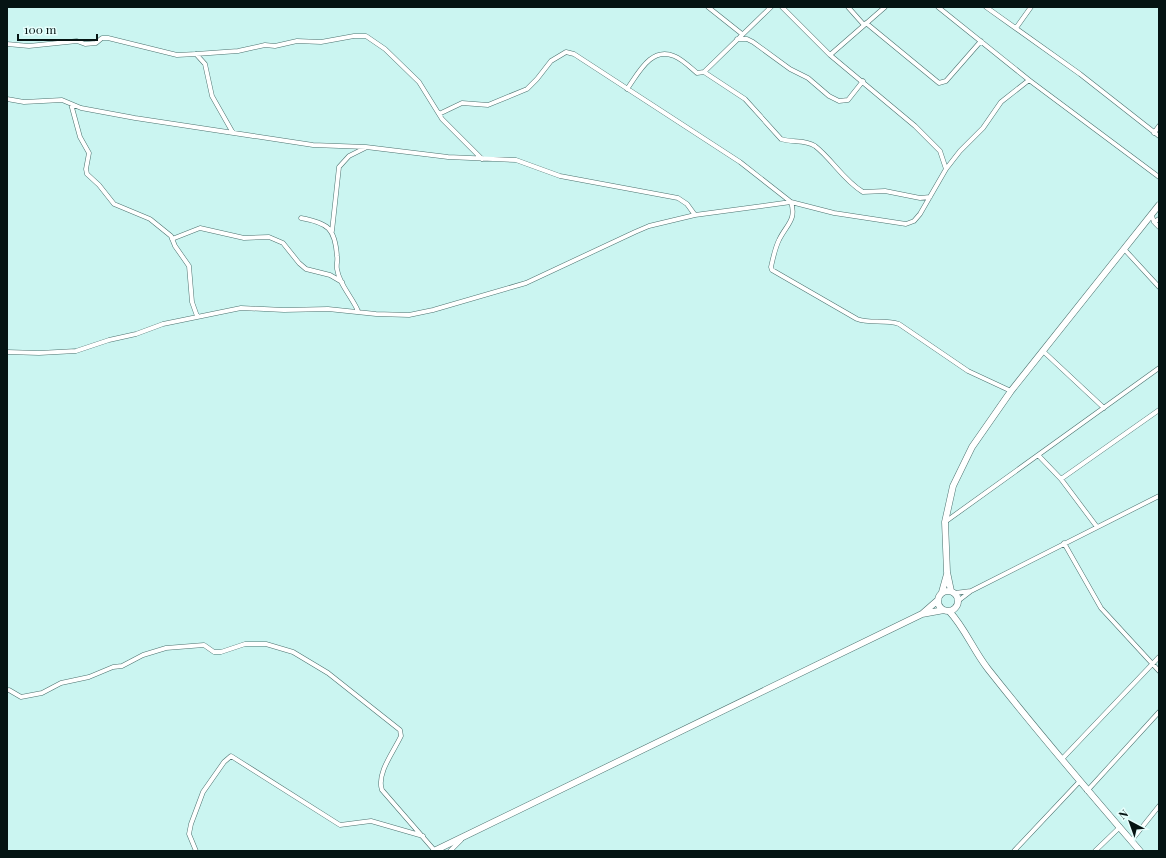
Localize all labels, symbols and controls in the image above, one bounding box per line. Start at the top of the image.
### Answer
scale bar [18,16,97,42]
text: 100 m [24,21,57,37]
north arrow [1110,802,1150,842]
text: N [1115,806,1131,822]

